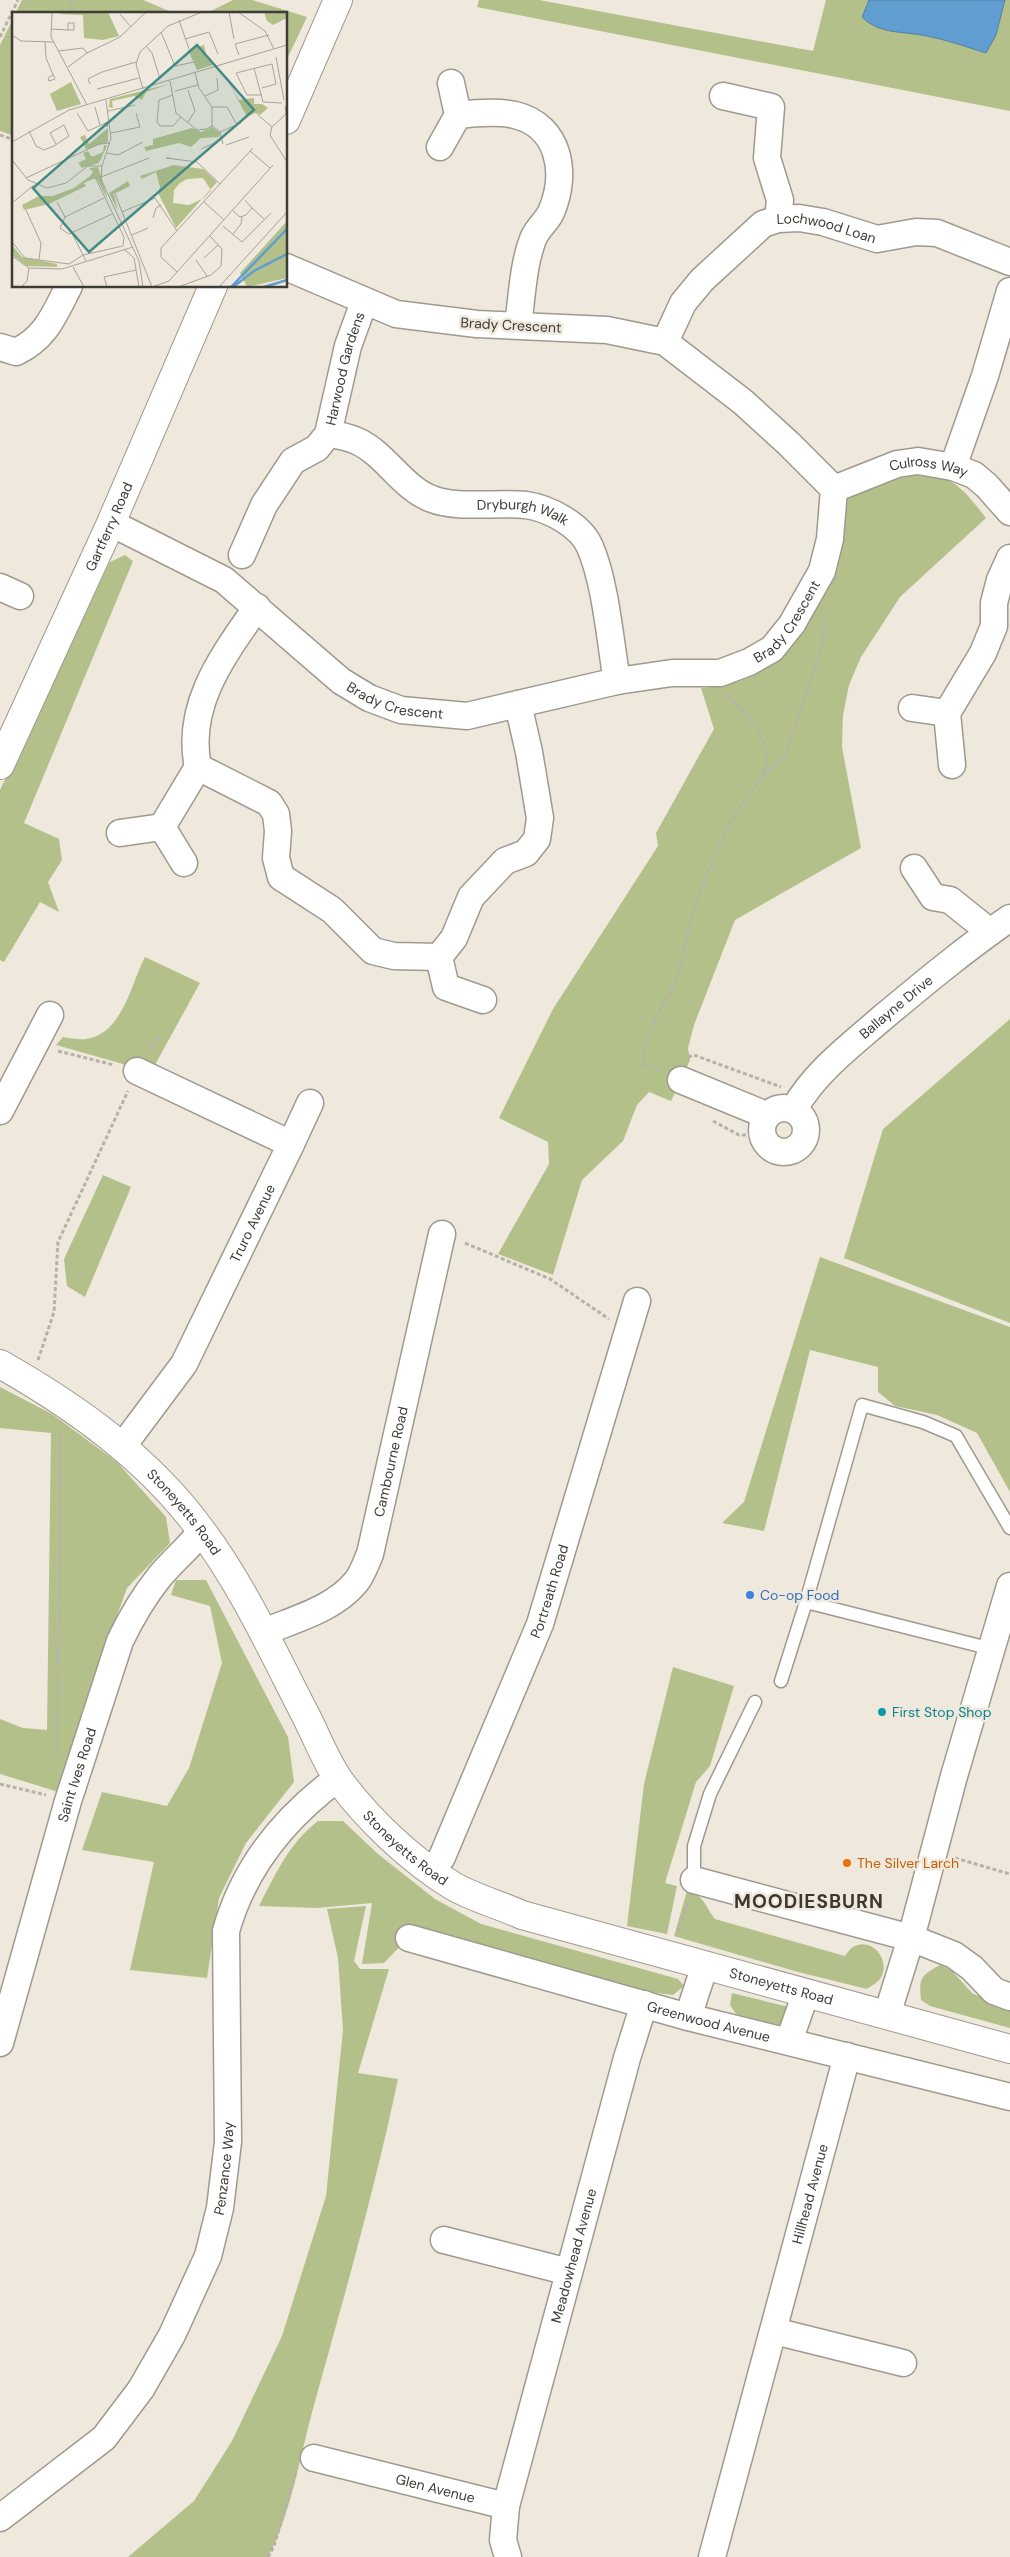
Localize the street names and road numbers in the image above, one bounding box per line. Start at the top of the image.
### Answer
street label: Lochwood Loan [776,209,878,247]
street label: Harwood Gardens [321,309,369,427]
street label: Brady Crescent [460,313,562,337]
street label: Culross Way [886,452,971,481]
street label: Gartferry Road [81,479,137,574]
street label: Dryburgh Walk [477,495,573,530]
street label: Brady Crescent [750,577,824,667]
street label: Brady Crescent [343,678,444,723]
street label: Ballayne Drive [855,971,936,1043]
street label: Truro Avenue [226,1181,279,1265]
street label: Cambourne Road [370,1405,412,1519]
street label: Stoneyetts Road [143,1465,225,1558]
street label: Portreath Road [526,1542,572,1641]
street label: Saint Ives Road [54,1725,100,1824]
street label: Stoneyetts Road [359,1806,451,1889]
street label: Stoneyetts Road [728,1963,835,2009]
street label: Greenwood Avenue [645,1997,772,2046]
street label: Penzance Way [210,2122,238,2217]
street label: Hillhead Avenue [788,2142,832,2246]
street label: Meadowhead Avenue [547,2187,600,2325]
street label: Glen Avenue [394,2470,477,2507]

